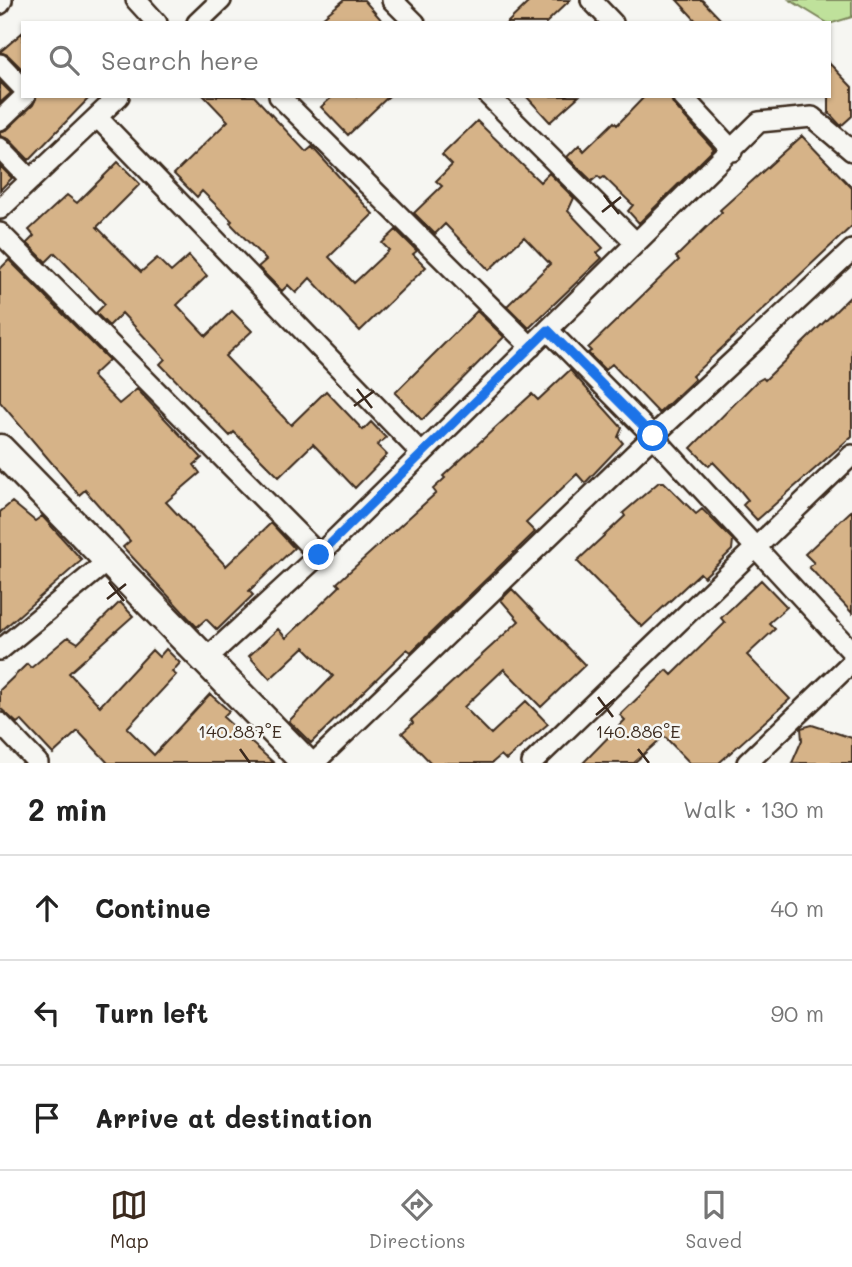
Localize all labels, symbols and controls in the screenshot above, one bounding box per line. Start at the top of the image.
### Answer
search box [21,21,831,98]
icon: search [45,41,83,79]
text: Search here [101,43,259,77]
route start [637,420,668,451]
route end [303,539,334,570]
text: 140.887°E [198,719,282,743]
text: 140.886°E [596,719,680,743]
text: 2 min [28,789,107,829]
text: Walk · 130 m [683,794,824,824]
icon: ahead [28,889,66,927]
text: Continue [95,891,211,925]
text: 40 m [771,893,824,923]
icon: left [28,994,66,1032]
text: Turn left [95,996,208,1030]
text: 90 m [771,998,824,1028]
icon: arrive [28,1099,66,1137]
text: Arrive at destination [95,1101,372,1135]
tab: Map [110,1186,149,1253]
tab: Directions [369,1186,465,1253]
tab: Saved [686,1186,742,1253]

